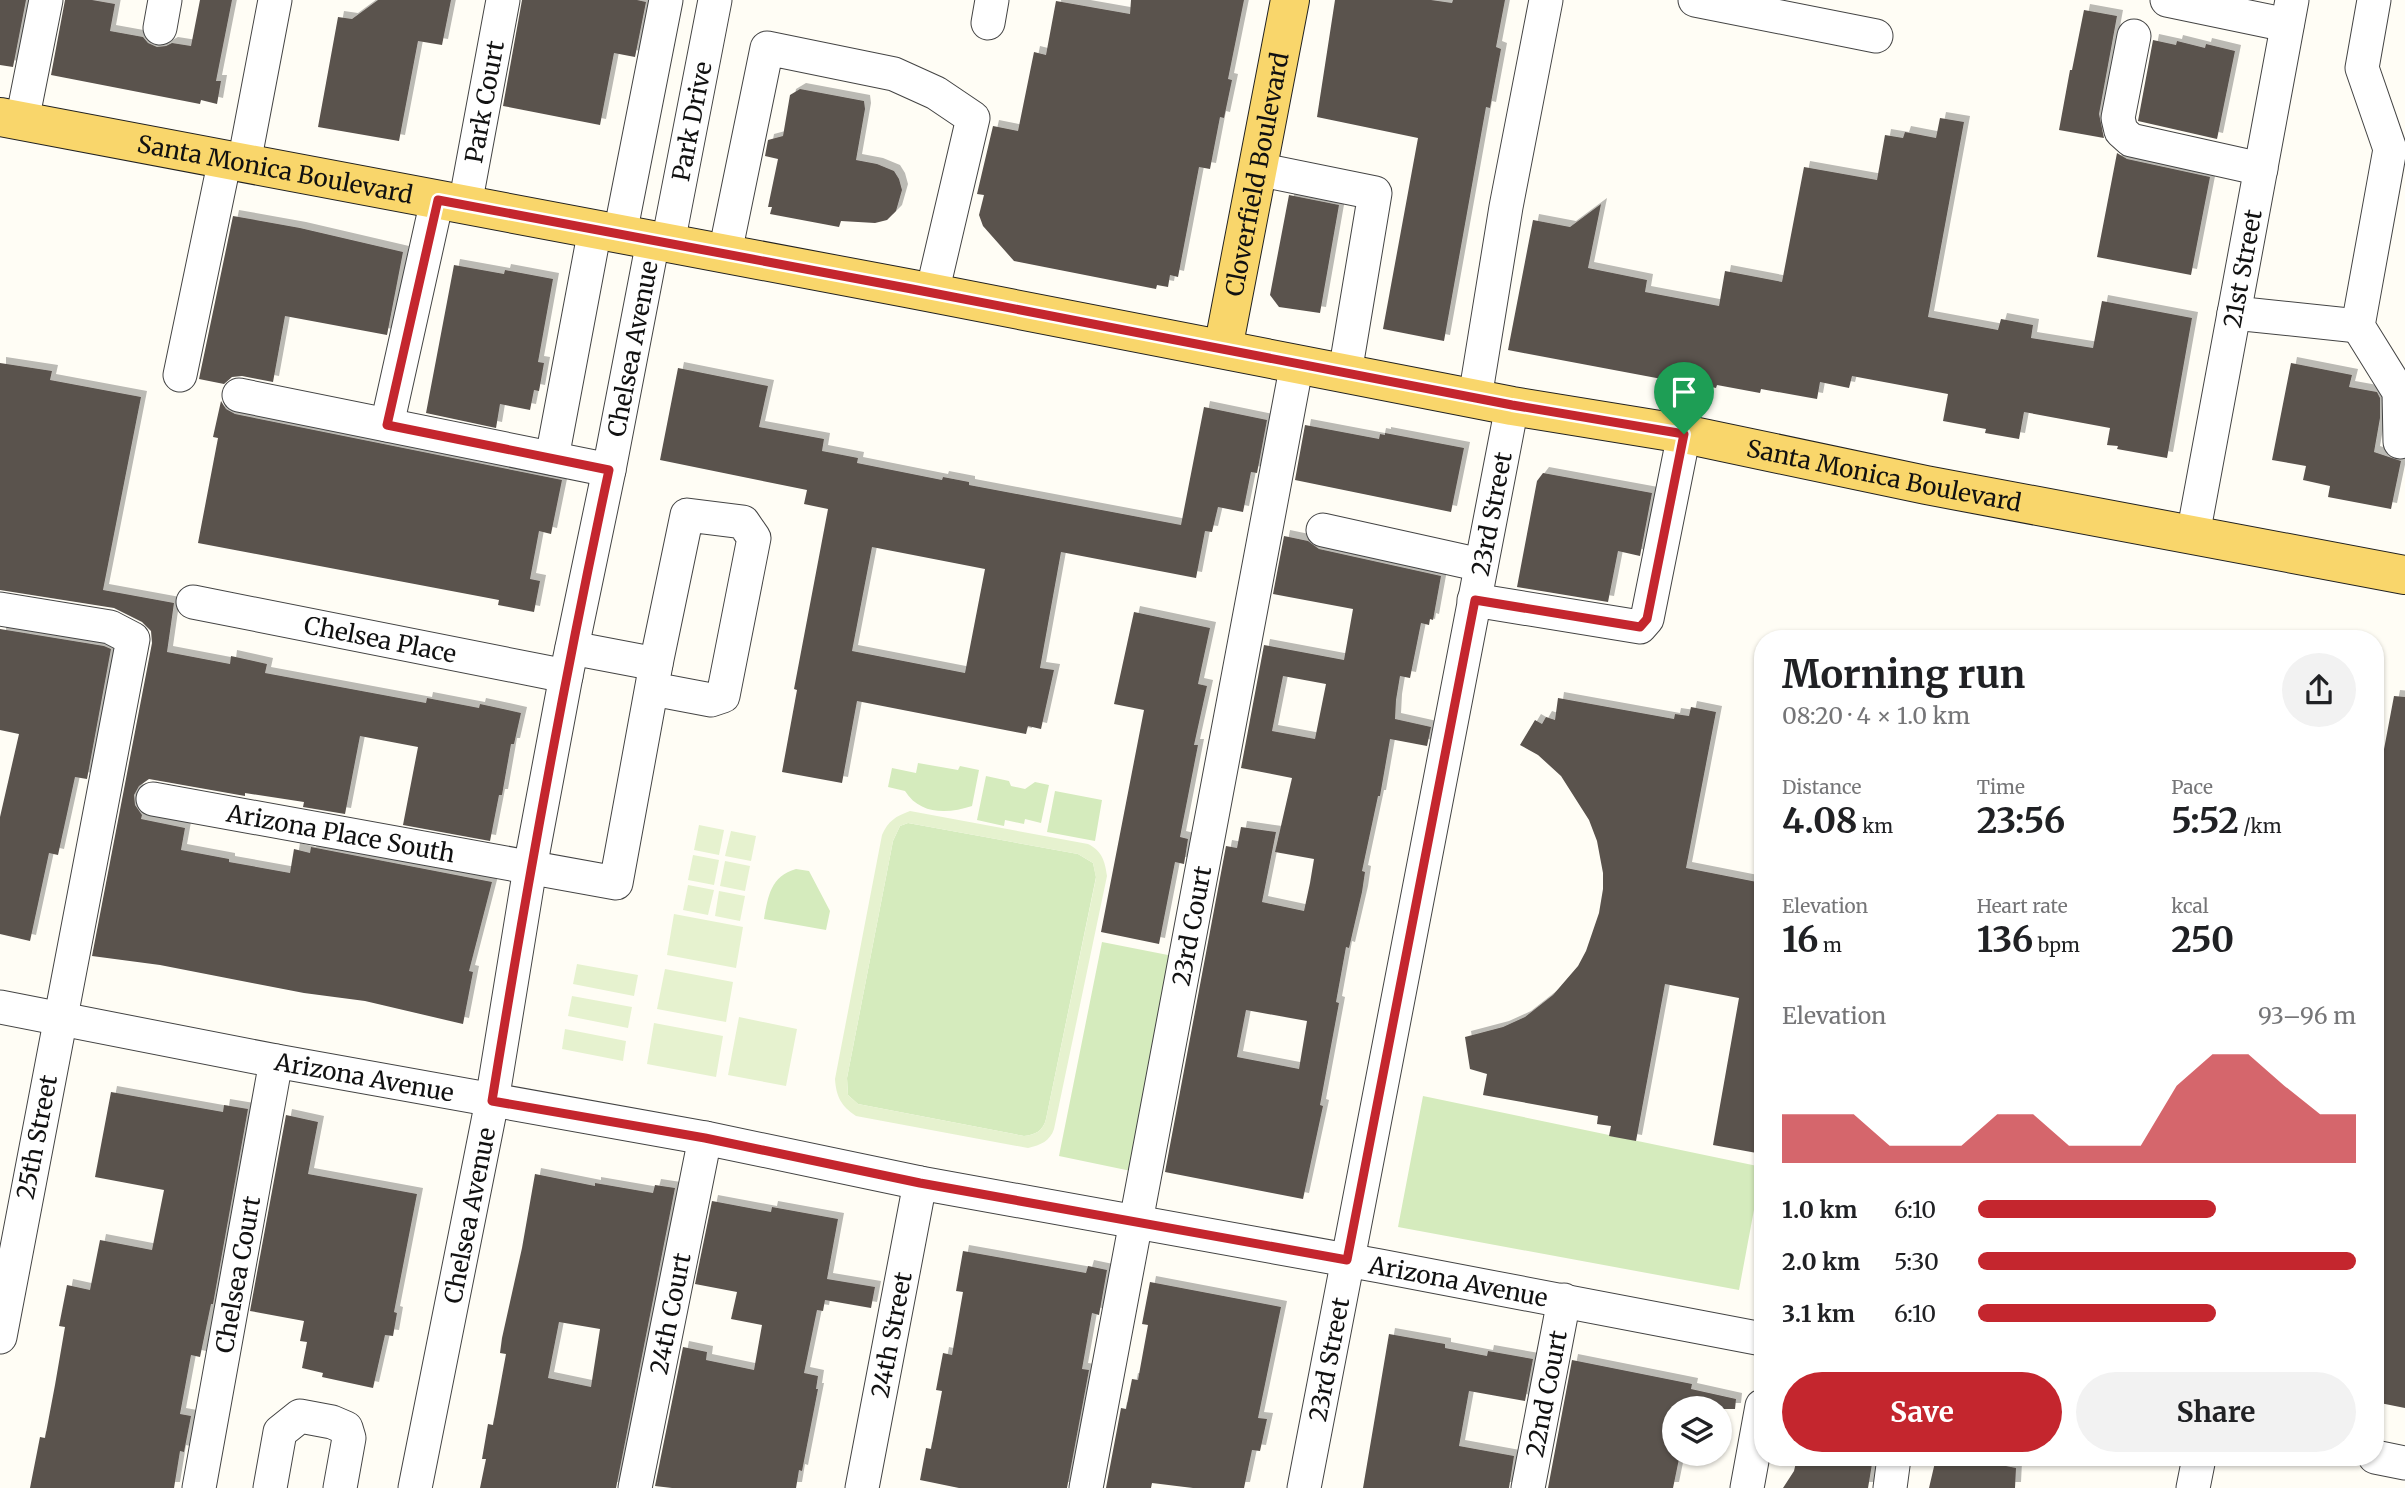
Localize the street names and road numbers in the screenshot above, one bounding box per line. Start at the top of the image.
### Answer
street label: Park Court [458,38,511,165]
street label: Cloverfield Boulevard [1218,50,1295,299]
street label: Park Drive [665,59,718,184]
street label: Santa Monica Boulevard [135,128,415,210]
street label: 21st Street [2216,206,2269,330]
street label: Chelsea Avenue [600,258,664,439]
street label: Santa Monica Boulevard [1744,432,2024,518]
street label: 23rd Street [1464,449,1518,578]
street label: Chelsea Place [302,609,459,669]
street label: Arizona Place South [223,797,458,869]
street label: 23rd Court [1165,863,1218,988]
street label: Arizona Avenue [271,1045,456,1108]
street label: 25th Street [10,1072,64,1202]
street label: Chelsea Avenue [437,1125,502,1306]
street label: Chelsea Court [208,1193,267,1355]
street label: 24th Court [643,1249,697,1377]
street label: Arizona Avenue [1366,1249,1550,1313]
street label: 24th Street [864,1269,918,1400]
street label: 23rd Street [1302,1294,1356,1424]
street label: 22nd Court [1519,1327,1573,1460]

